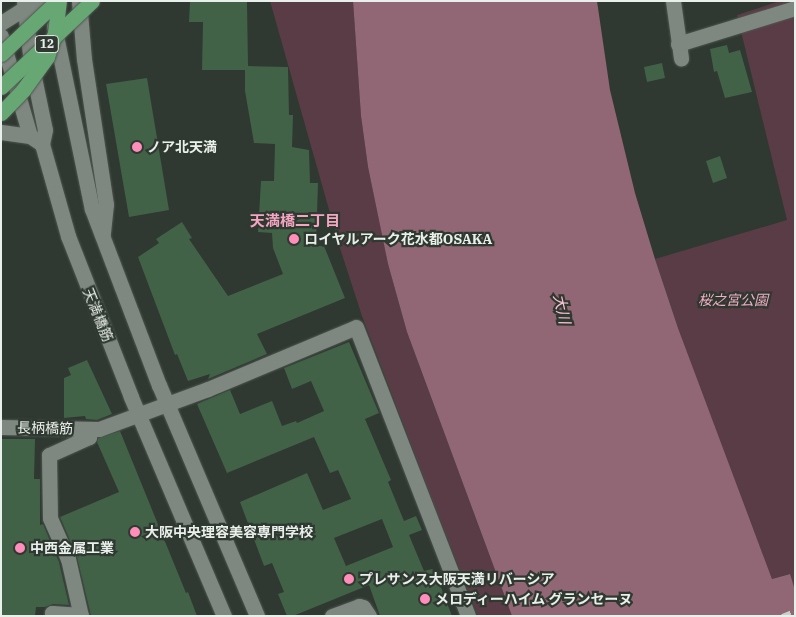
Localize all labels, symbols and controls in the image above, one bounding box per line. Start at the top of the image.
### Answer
road number: 12 [34,34,60,54]
place label: ノア北天満 [147,139,217,155]
marker: ノア北天満 [131,141,143,153]
district label: 天満橋二丁目 [250,212,340,230]
place label: ロイヤルアーク花水都OSAKA [304,231,493,247]
marker: ロイヤルアーク花水都OSAKA [288,233,300,245]
street label: 天満橋筋 [80,286,116,344]
water label: 大川 [550,292,574,326]
park label: 桜之宮公園 [698,292,768,308]
street label: 長柄橋筋 [17,419,73,437]
place label: 大阪中央理容美容専門学校 [145,524,313,540]
marker: 大阪中央理容美容専門学校 [129,526,141,538]
place label: 中西金属工業 [30,540,114,556]
marker: 中西金属工業 [14,542,26,554]
place label: プレサンス大阪天満リバーシア [359,571,555,587]
marker: プレサンス大阪天満リバーシア [343,573,355,585]
place label: メロディーハイム グランセーヌ [435,591,634,607]
marker: メロディーハイム グランセーヌ [419,593,431,605]

